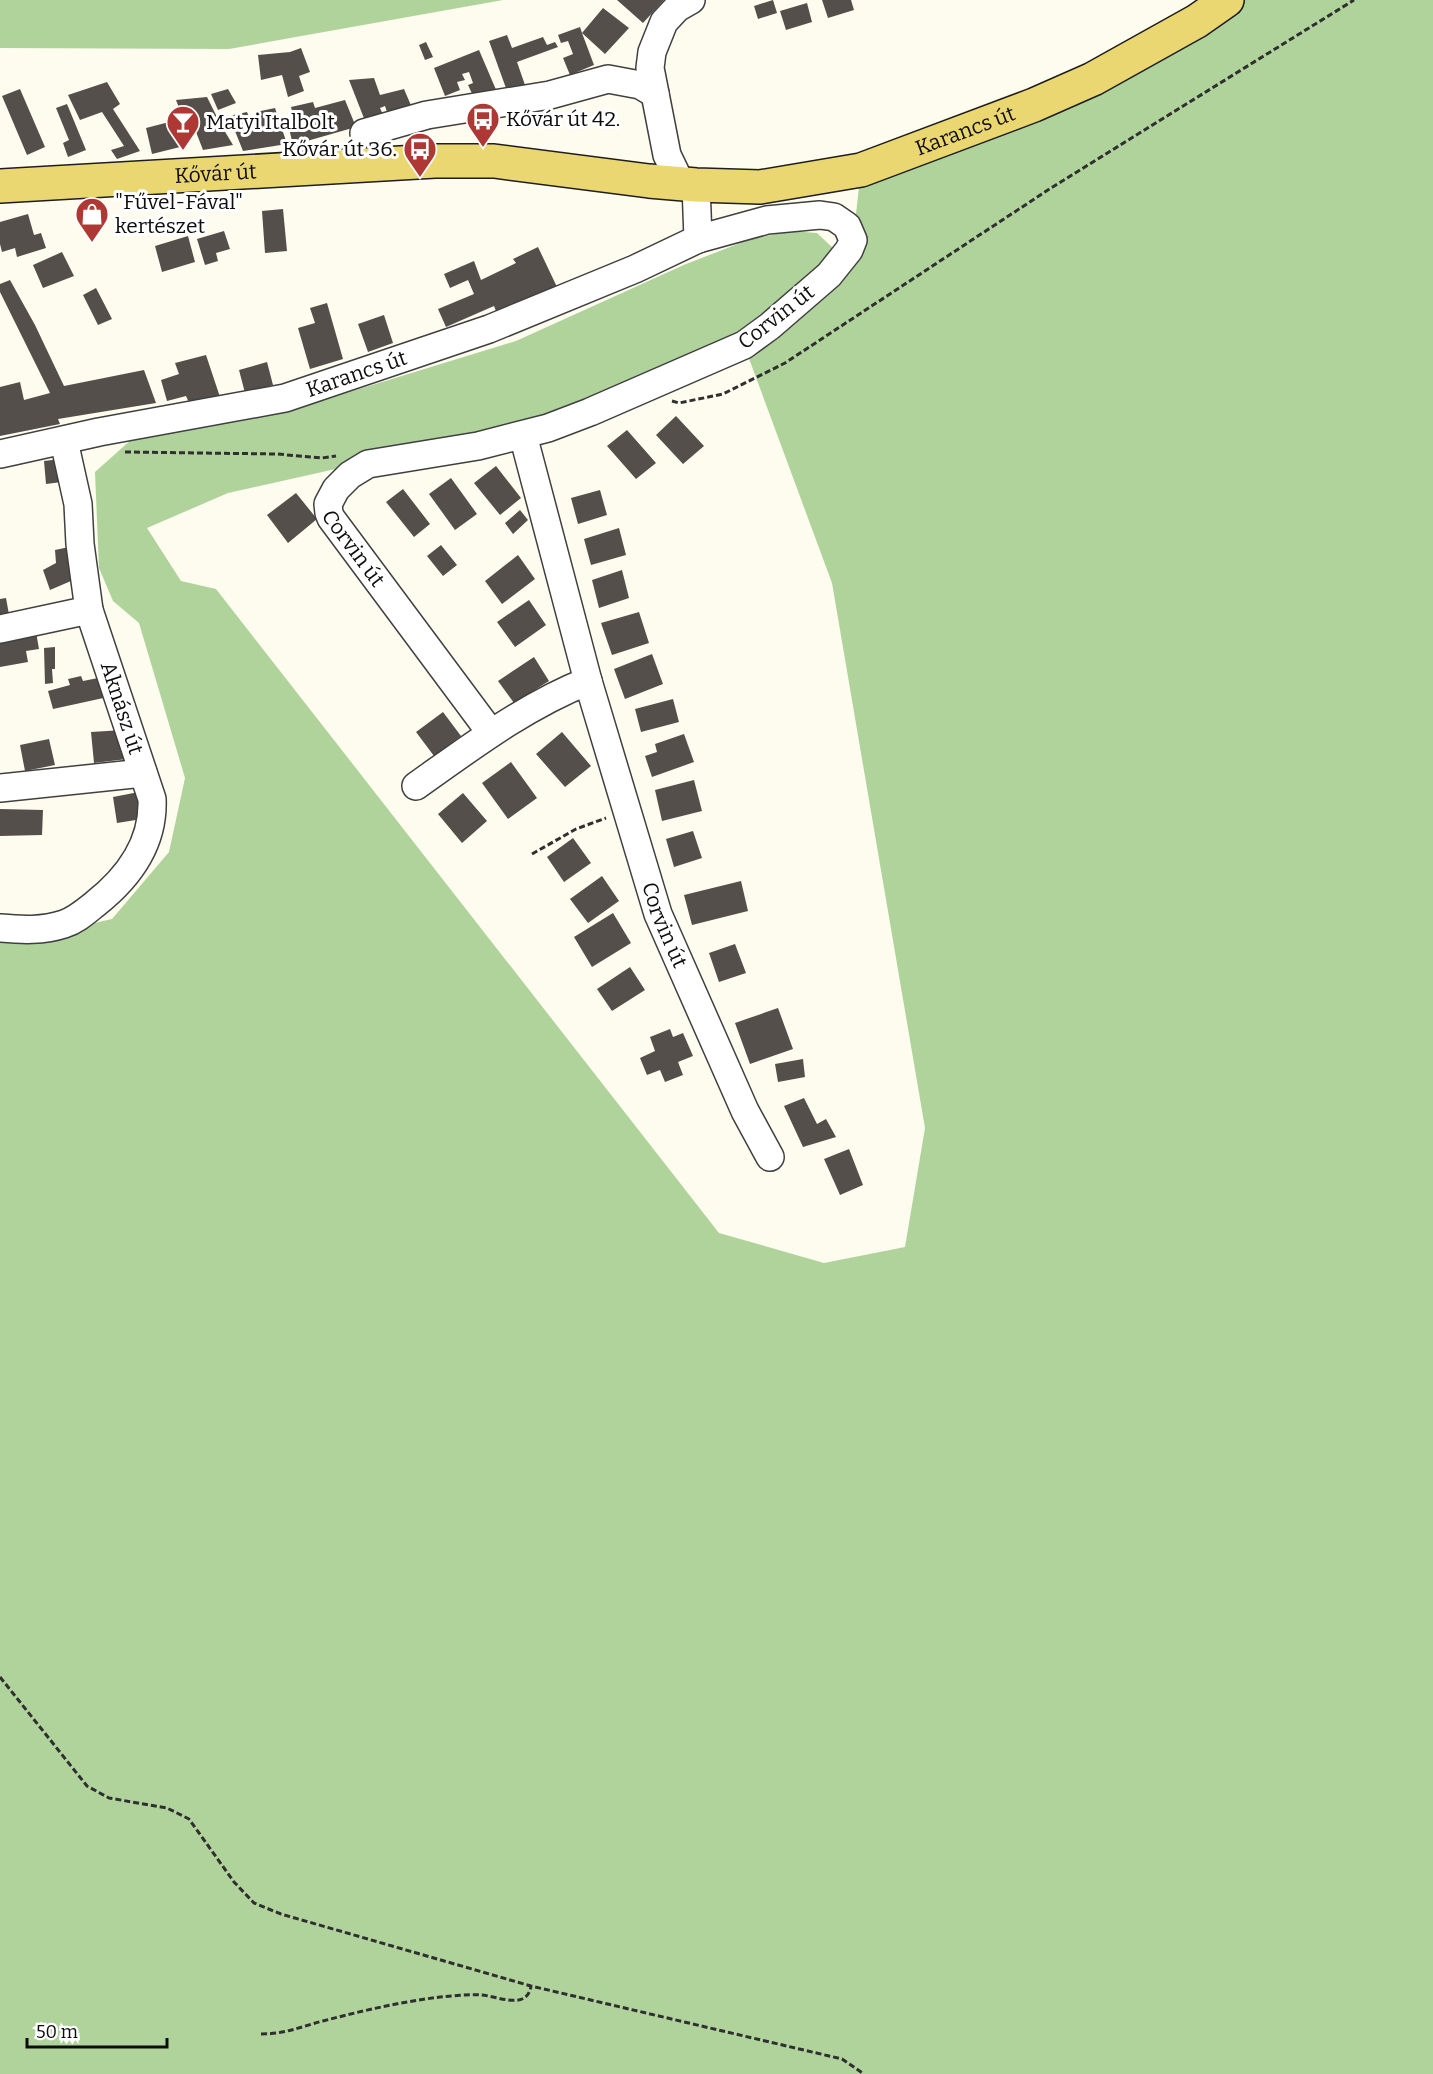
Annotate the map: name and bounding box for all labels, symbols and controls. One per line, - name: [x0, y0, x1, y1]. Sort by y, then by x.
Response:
- street label: Karancs út: [912, 100, 1019, 161]
- bus stop icon: Kővár út 42.: [465, 101, 501, 148]
- bar icon: Matyi Italbolt: [165, 104, 201, 151]
- place label: Kővár út 42.: [506, 106, 620, 132]
- place label: Matyi Italbolt: [206, 109, 335, 135]
- bus stop icon: Kővár út 36.: [402, 131, 438, 178]
- place label: Kővár út 36.: [282, 136, 397, 162]
- street label: Kővár út: [174, 158, 258, 189]
- place label: "Fűvel-Fával" kertészet: [115, 189, 243, 239]
- shop icon: "Fűvel-Fával" kertészet: [74, 196, 110, 243]
- street label: Corvin út: [733, 279, 820, 355]
- street label: Karancs út: [303, 345, 411, 403]
- street label: Corvin út: [316, 506, 391, 592]
- street label: Aknász út: [95, 658, 149, 758]
- street label: Corvin út: [636, 879, 693, 972]
- scale bar: [27, 2011, 166, 2049]
- text: 50 m: [36, 2021, 78, 2043]

